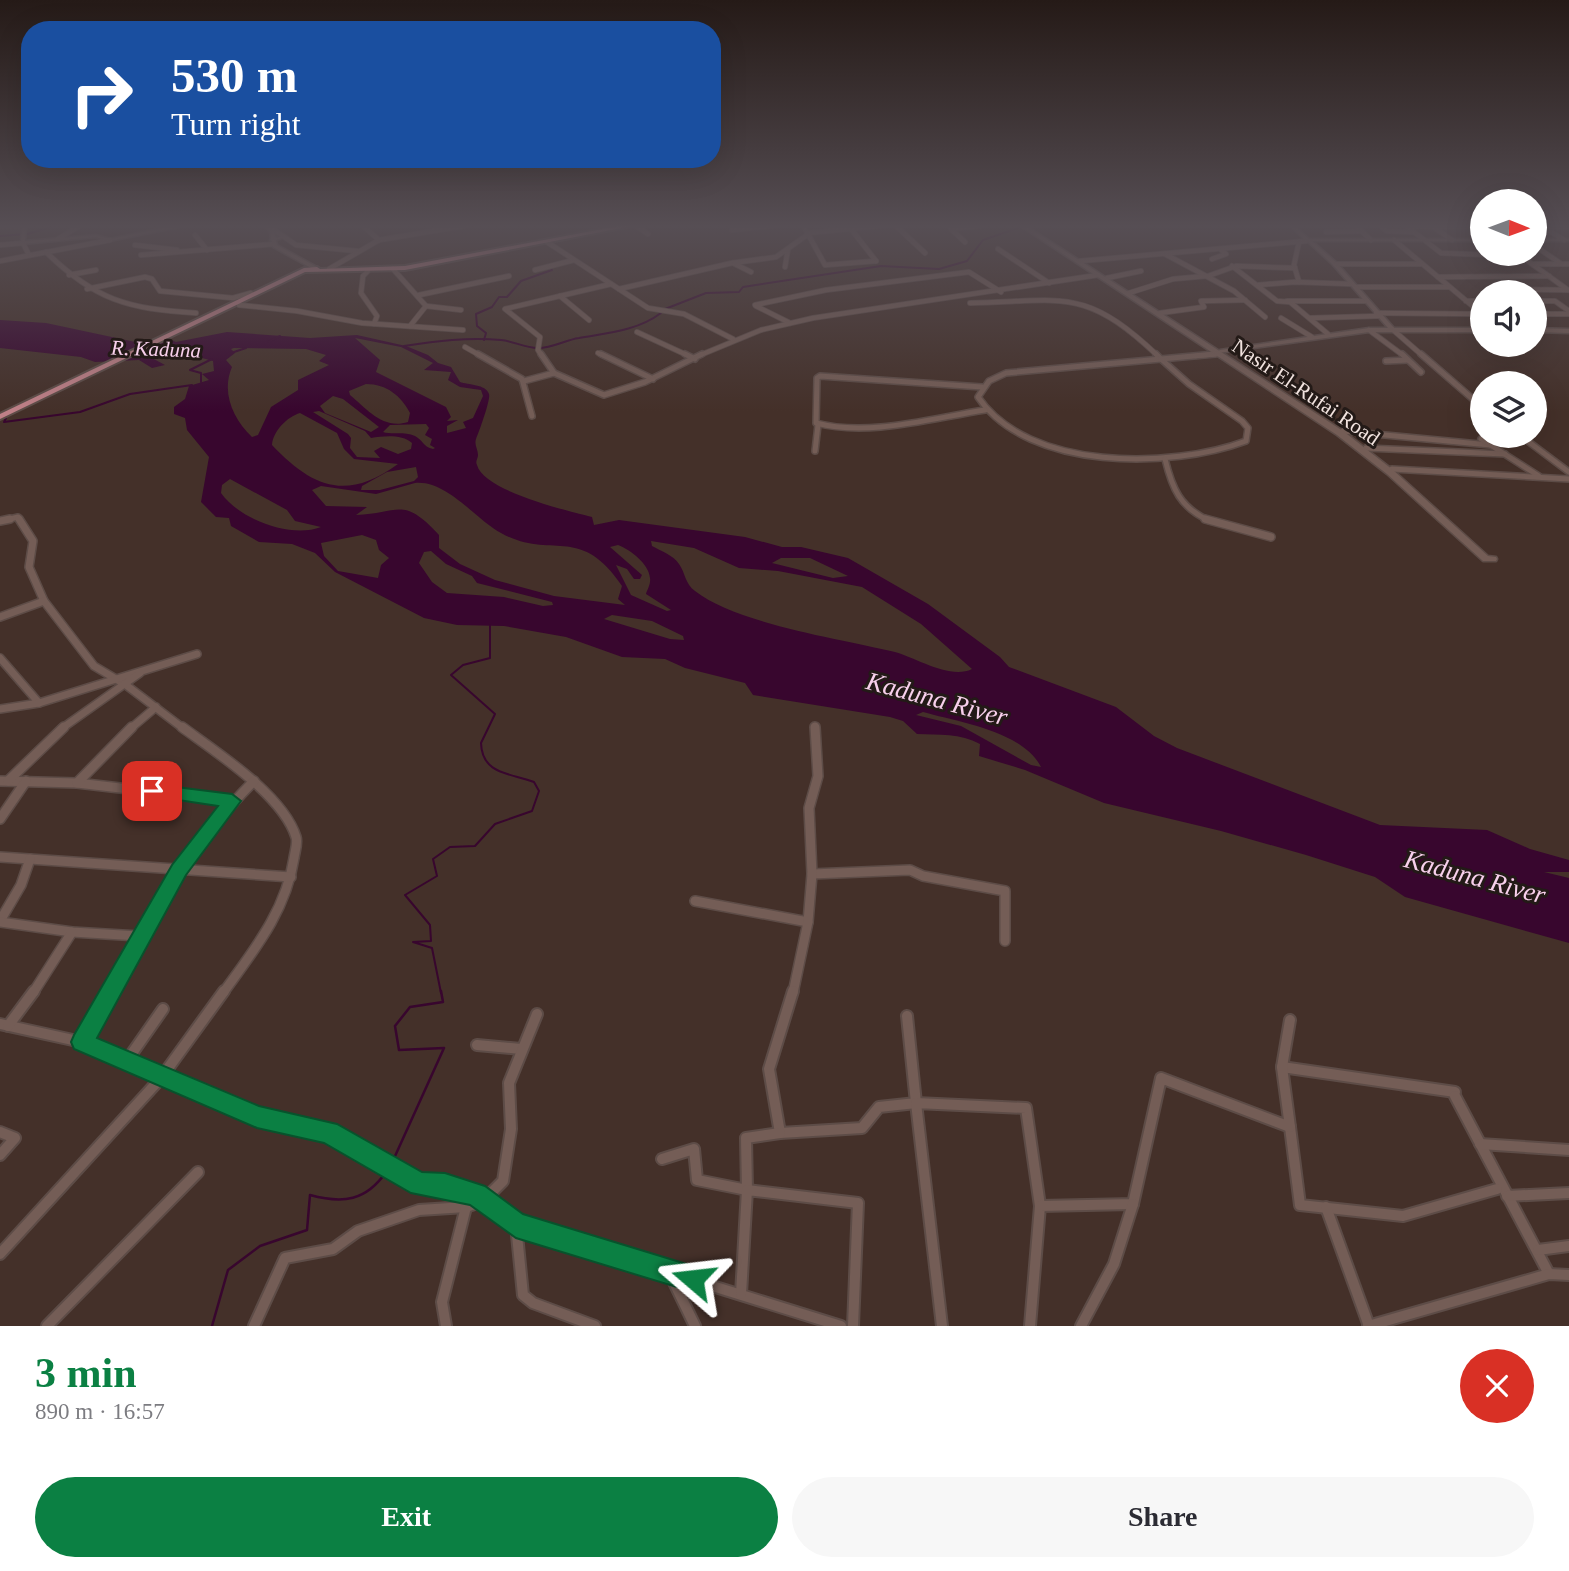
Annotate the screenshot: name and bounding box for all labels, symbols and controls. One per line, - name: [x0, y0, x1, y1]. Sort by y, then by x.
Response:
- text: 530 m: [171, 48, 298, 103]
- icon: right: [56, 49, 147, 140]
- text: Turn right: [171, 106, 301, 142]
- north arrow: [1470, 189, 1547, 266]
- map controls: [1470, 189, 1547, 448]
- button: sound: [1470, 280, 1547, 357]
- street label: Nasir El-Rufai Road: [1228, 334, 1385, 450]
- water label: R. Kaduna: [110, 335, 201, 363]
- button: layers: [1470, 371, 1547, 448]
- water label: Kaduna River: [862, 666, 1012, 732]
- pin: [122, 761, 182, 821]
- icon: arrive: [133, 772, 171, 810]
- water label: Kaduna River: [1400, 844, 1550, 910]
- position arrow: [656, 1242, 730, 1316]
- button: close: [1460, 1349, 1534, 1423]
- text: 3 min: [35, 1350, 137, 1396]
- text: 890 m · 16:57: [35, 1399, 165, 1424]
- button: Exit: [35, 1477, 778, 1557]
- button: Share: [792, 1477, 1534, 1557]

